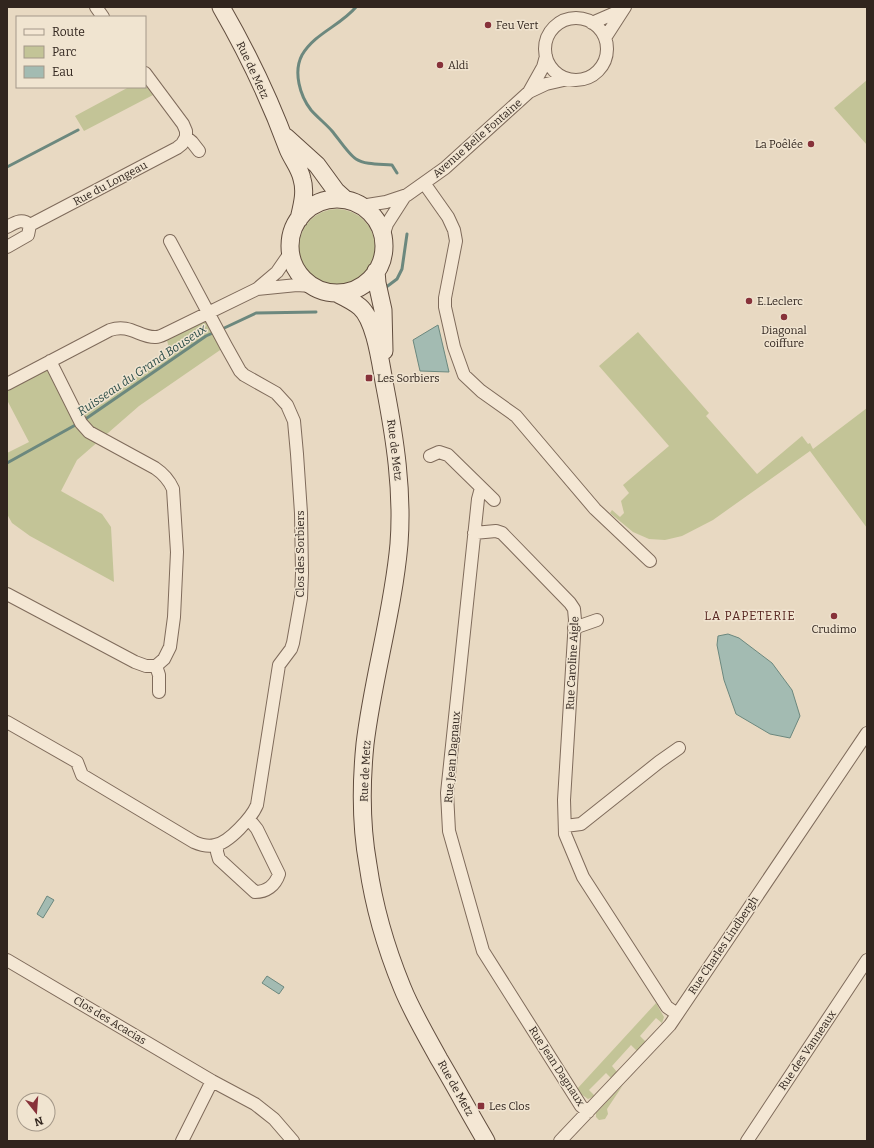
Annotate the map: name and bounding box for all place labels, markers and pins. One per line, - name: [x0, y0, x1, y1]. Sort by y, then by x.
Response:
- place label: Feu Vert: [496, 19, 538, 32]
- marker: Feu Vert: [483, 20, 493, 30]
- place label: Aldi: [448, 59, 469, 72]
- marker: Aldi: [435, 60, 445, 70]
- place label: La Poêlée: [755, 138, 803, 151]
- marker: La Poêlée: [806, 139, 816, 149]
- place label: E.Leclerc: [757, 295, 803, 308]
- marker: E.Leclerc: [744, 296, 754, 306]
- marker: Diagonal coiffure: [779, 312, 789, 322]
- place label: Diagonal coiffure: [761, 324, 807, 350]
- place label: Les Sorbiers: [377, 372, 440, 385]
- marker: Les Sorbiers: [364, 373, 374, 383]
- marker: Crudimo: [829, 611, 839, 621]
- place label: Crudimo: [811, 623, 857, 636]
- place label: Les Clos: [489, 1100, 530, 1113]
- marker: Les Clos: [476, 1101, 486, 1111]

